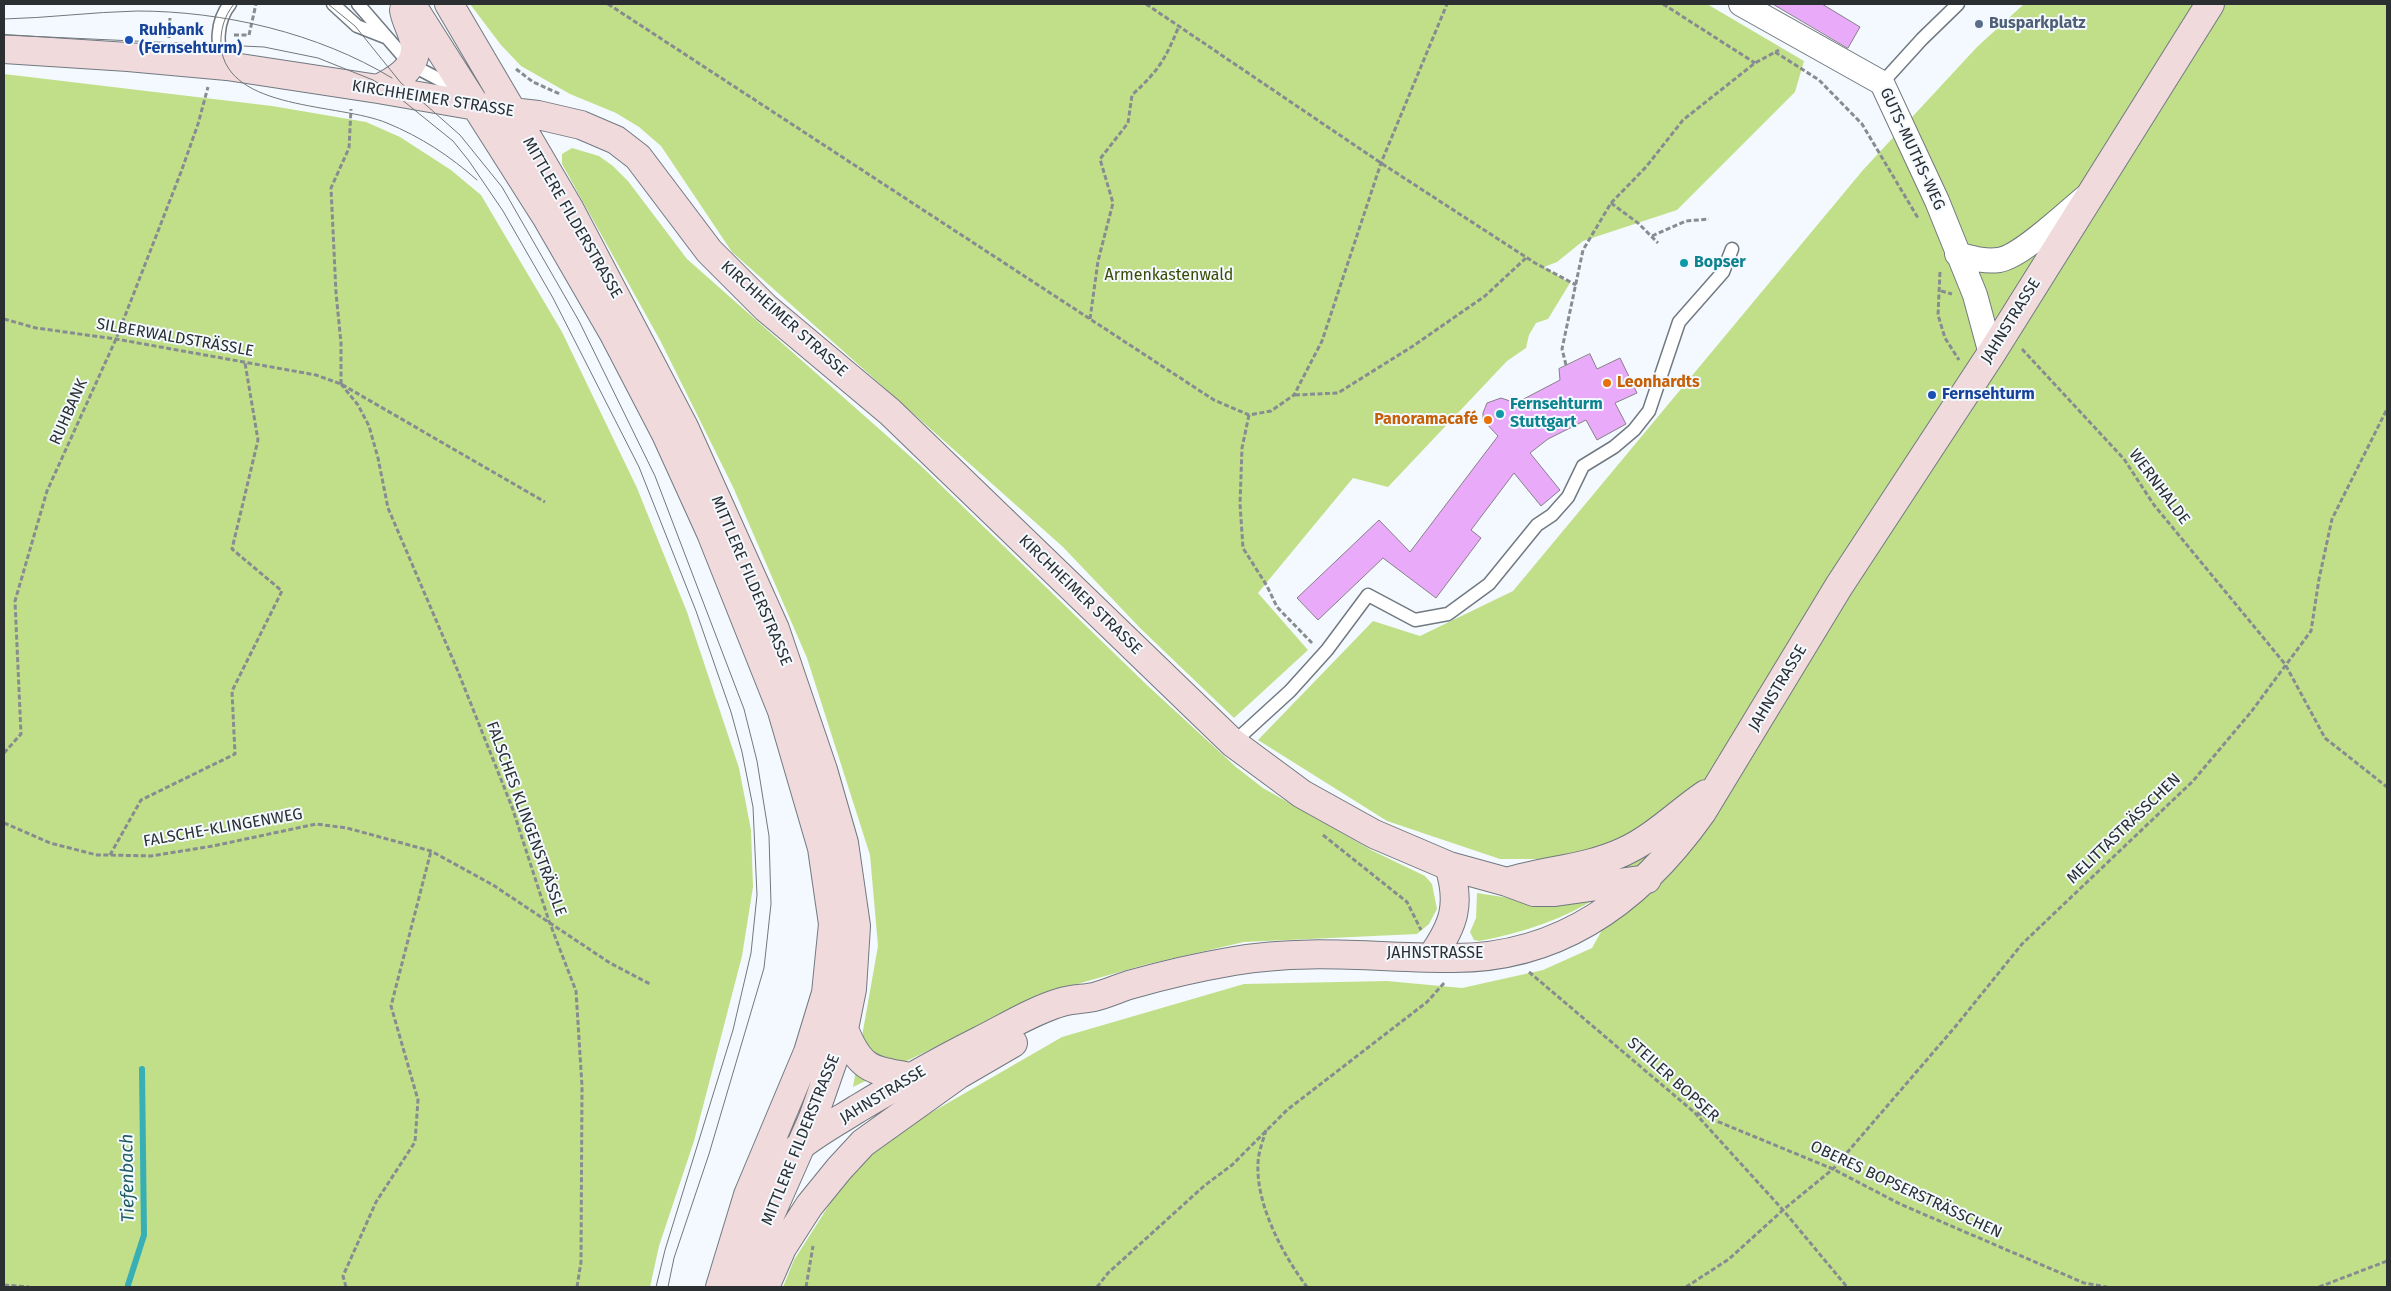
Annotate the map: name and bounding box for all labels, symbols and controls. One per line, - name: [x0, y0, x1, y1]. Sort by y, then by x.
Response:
- place label: Busparkplatz: [1989, 14, 2086, 34]
- marker: Busparkplatz: [1973, 18, 1985, 30]
- place label: Ruhbank (Fernsehturm): [139, 21, 242, 59]
- marker: Ruhbank (Fernsehturm): [123, 34, 135, 46]
- street label: KIRCHHEIMER STRASSE: [351, 77, 515, 121]
- street label: GUTS-MUTHS-WEG: [1875, 85, 1949, 213]
- street label: MITTLERE FILDERSTRASSE: [518, 134, 626, 302]
- place label: Bopser: [1694, 253, 1746, 273]
- street label: KIRCHHEIMER STRASSE: [717, 257, 851, 381]
- marker: Bopser: [1678, 257, 1690, 269]
- park label: Armenkastenwald: [1105, 266, 1233, 286]
- street label: JAHNSTRASSE: [1977, 275, 2045, 367]
- street label: SILBERWALDSTRÄSSLE: [95, 315, 255, 361]
- place label: Leonhardts: [1617, 373, 1700, 393]
- street label: RUHBANK: [46, 376, 92, 448]
- marker: Leonhardts: [1601, 377, 1613, 389]
- place label: Fernsehturm: [1942, 385, 2035, 405]
- marker: Fernsehturm: [1926, 389, 1938, 401]
- place label: Fernsehturm Stuttgart: [1510, 395, 1603, 433]
- marker: Fernsehturm Stuttgart: [1494, 408, 1506, 420]
- place label: Panoramacafé: [1374, 410, 1478, 430]
- marker: Panoramacafé: [1482, 414, 1494, 426]
- street label: WERNHALDE: [2124, 446, 2194, 528]
- street label: MITTLERE FILDERSTRASSE: [706, 493, 796, 669]
- street label: KIRCHHEIMER STRASSE: [1014, 531, 1146, 659]
- street label: JAHNSTRASSE: [1745, 641, 1811, 735]
- street label: FALSCHES KLINGENSTRÄSSLE: [482, 719, 570, 919]
- street label: MELITTASTRÄSSCHEN: [2063, 770, 2185, 888]
- street label: FALSCHE-KLINGENWEG: [142, 805, 304, 851]
- street label: JAHNSTRASSE: [1386, 944, 1484, 964]
- street label: STEILER BOPSER: [1623, 1034, 1723, 1126]
- street label: MITTLERE FILDERSTRASSE: [758, 1052, 844, 1228]
- street label: JAHNSTRASSE: [836, 1062, 930, 1128]
- water label: Tiefenbach: [116, 1134, 140, 1222]
- street label: OBERES BOPSERSTRÄSSCHEN: [1807, 1137, 2005, 1243]

